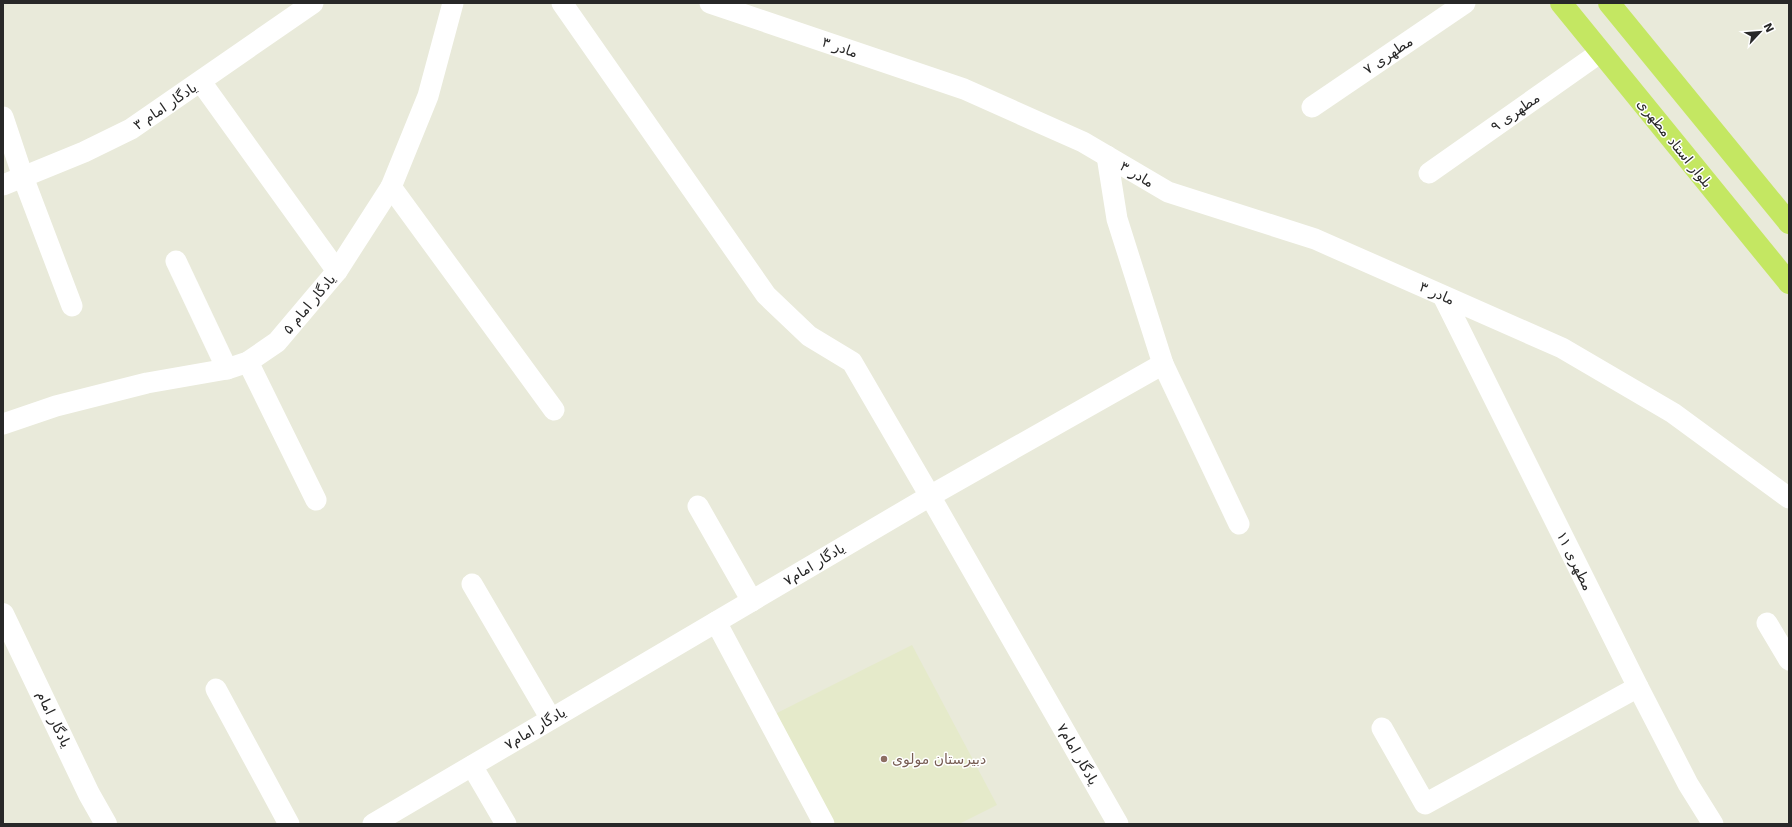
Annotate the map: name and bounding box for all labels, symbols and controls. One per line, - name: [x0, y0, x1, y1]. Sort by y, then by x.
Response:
- north arrow: [1740, 12, 1780, 52]
- text: N: [1761, 21, 1776, 35]
- street label: مادر ۳: [820, 33, 860, 61]
- street label: مطهری ۷: [1360, 33, 1416, 78]
- street label: یادگار امام ۳: [130, 79, 200, 134]
- street label: مطهری ۹: [1487, 89, 1543, 135]
- street label: بلوار استاد مطهری: [1633, 95, 1716, 191]
- street label: مادر ۳: [1117, 158, 1157, 191]
- street label: یادگار امام ۵: [279, 271, 339, 338]
- street label: مادر ۳: [1417, 278, 1457, 309]
- street label: مطهری ۱۱: [1553, 529, 1596, 594]
- street label: یادگار امام۷: [781, 539, 848, 589]
- street label: یادگار امام: [33, 688, 75, 750]
- street label: یادگار امام۷: [502, 703, 569, 753]
- street label: یادگار امام۷: [1053, 720, 1102, 788]
- place label: دبیرستان مولوی: [892, 751, 986, 768]
- marker: دبیرستان مولوی: [879, 754, 889, 764]

